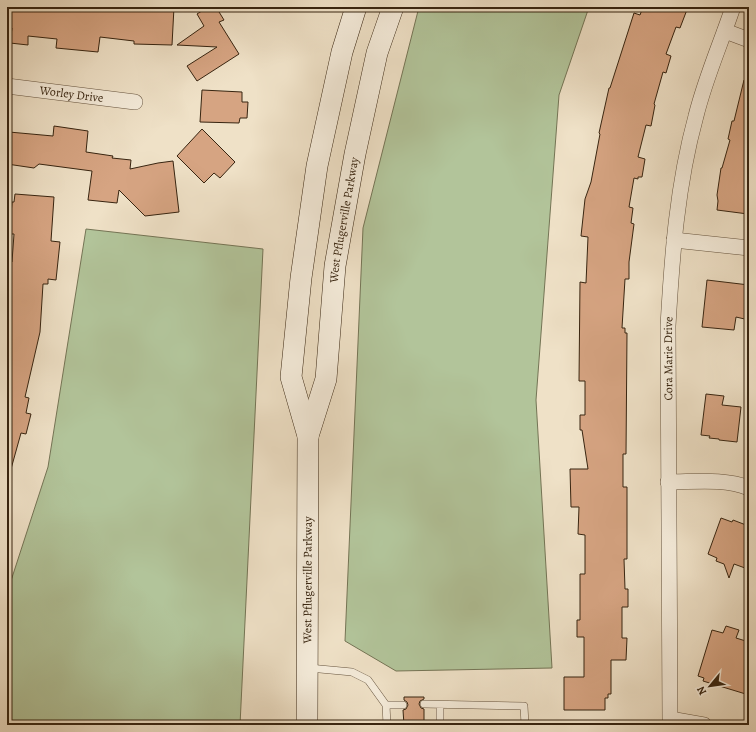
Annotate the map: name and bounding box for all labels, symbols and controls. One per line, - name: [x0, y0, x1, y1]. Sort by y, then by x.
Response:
- street label: Worley Drive: [38, 82, 104, 106]
- street label: West Pflugerville Parkway: [326, 155, 362, 284]
- street label: Cora Marie Drive: [660, 316, 677, 401]
- street label: West Pflugerville Parkway: [299, 516, 316, 645]
- north arrow: [690, 666, 730, 706]
- text: N: [693, 683, 710, 698]

